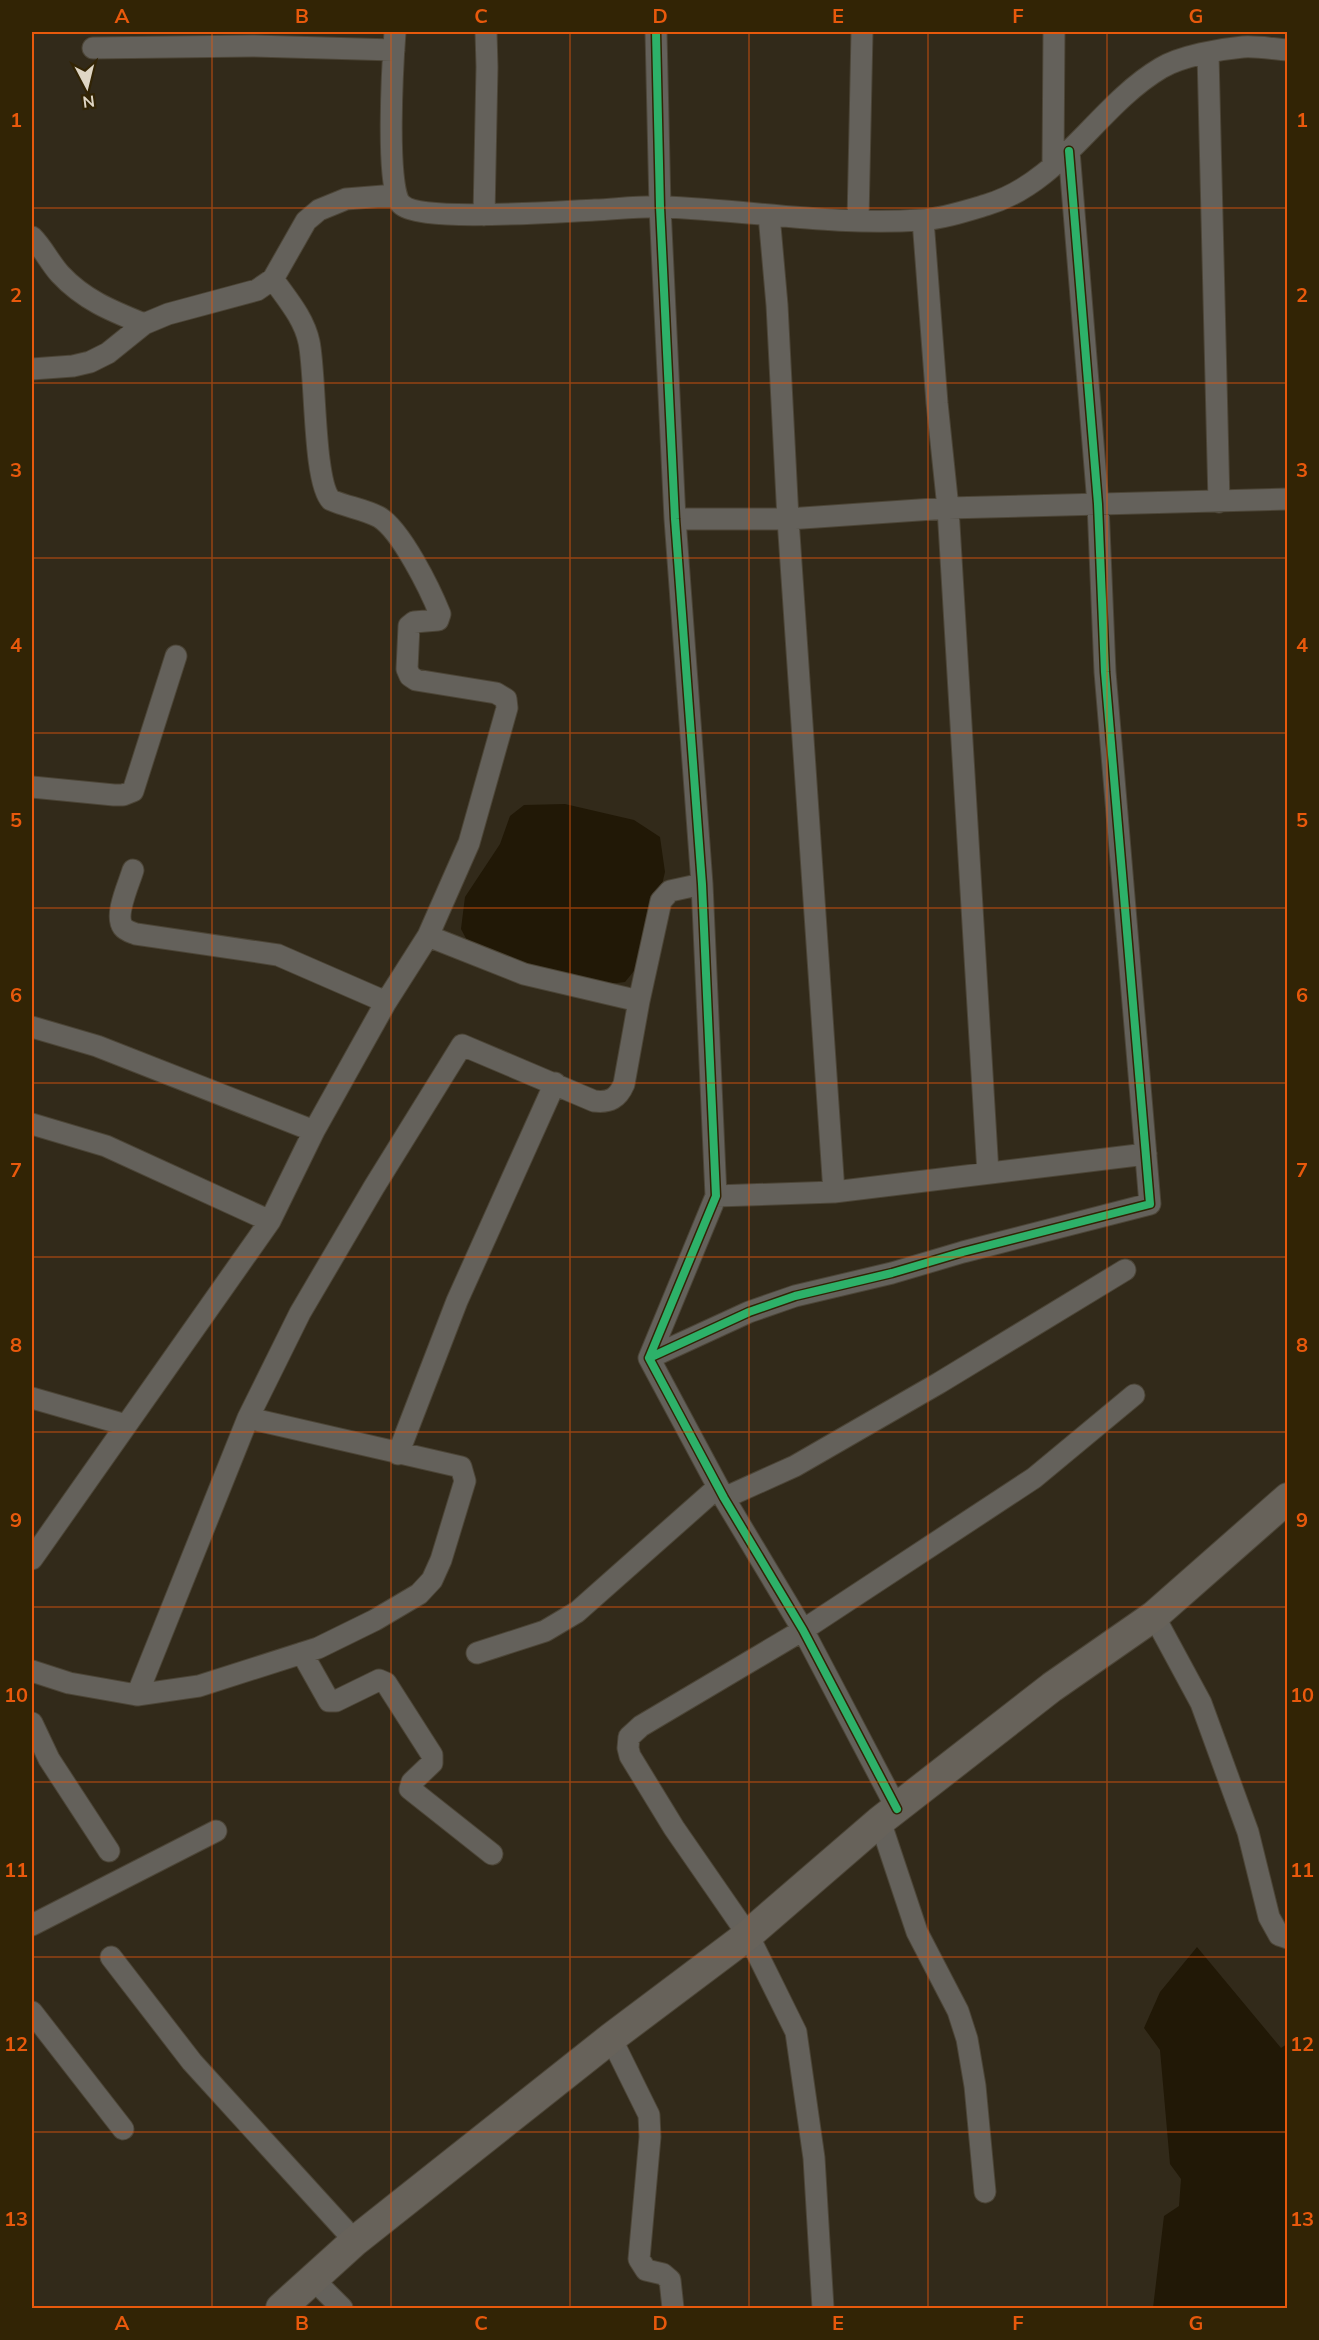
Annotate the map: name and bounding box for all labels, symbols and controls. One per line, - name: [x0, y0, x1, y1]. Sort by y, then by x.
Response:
- text: A: [115, 3, 130, 28]
- text: B: [295, 3, 309, 28]
- text: C: [474, 3, 488, 28]
- text: D: [652, 3, 668, 28]
- text: E: [832, 3, 844, 28]
- text: F: [1012, 3, 1024, 28]
- text: G: [1189, 3, 1203, 28]
- north arrow: [57, 57, 117, 117]
- text: N: [82, 91, 96, 113]
- text: 1: [10, 107, 22, 132]
- text: 1: [1296, 107, 1308, 132]
- text: 2: [10, 282, 22, 307]
- text: 2: [1296, 282, 1308, 307]
- text: 3: [10, 457, 22, 482]
- text: 3: [1296, 457, 1308, 482]
- text: 4: [10, 632, 22, 657]
- text: 4: [1296, 632, 1308, 657]
- text: 5: [10, 807, 22, 832]
- text: 5: [1296, 807, 1308, 832]
- text: 6: [10, 982, 22, 1007]
- text: 6: [1296, 982, 1308, 1007]
- text: 7: [10, 1157, 22, 1182]
- text: 7: [1296, 1157, 1308, 1182]
- text: 8: [10, 1332, 22, 1357]
- text: 8: [1296, 1332, 1308, 1357]
- text: 9: [10, 1507, 22, 1532]
- text: 9: [1296, 1507, 1308, 1532]
- text: 10: [4, 1682, 28, 1707]
- text: 10: [1290, 1682, 1314, 1707]
- text: 11: [4, 1857, 28, 1882]
- text: 11: [1290, 1857, 1314, 1882]
- text: 12: [4, 2031, 28, 2056]
- text: 12: [1290, 2031, 1314, 2056]
- text: 13: [4, 2206, 28, 2231]
- text: 13: [1290, 2206, 1314, 2231]
- text: A: [115, 2310, 130, 2335]
- text: B: [295, 2310, 309, 2335]
- text: C: [474, 2310, 488, 2335]
- text: D: [652, 2310, 668, 2335]
- text: E: [832, 2310, 844, 2335]
- text: F: [1012, 2310, 1024, 2335]
- text: G: [1189, 2310, 1203, 2335]

